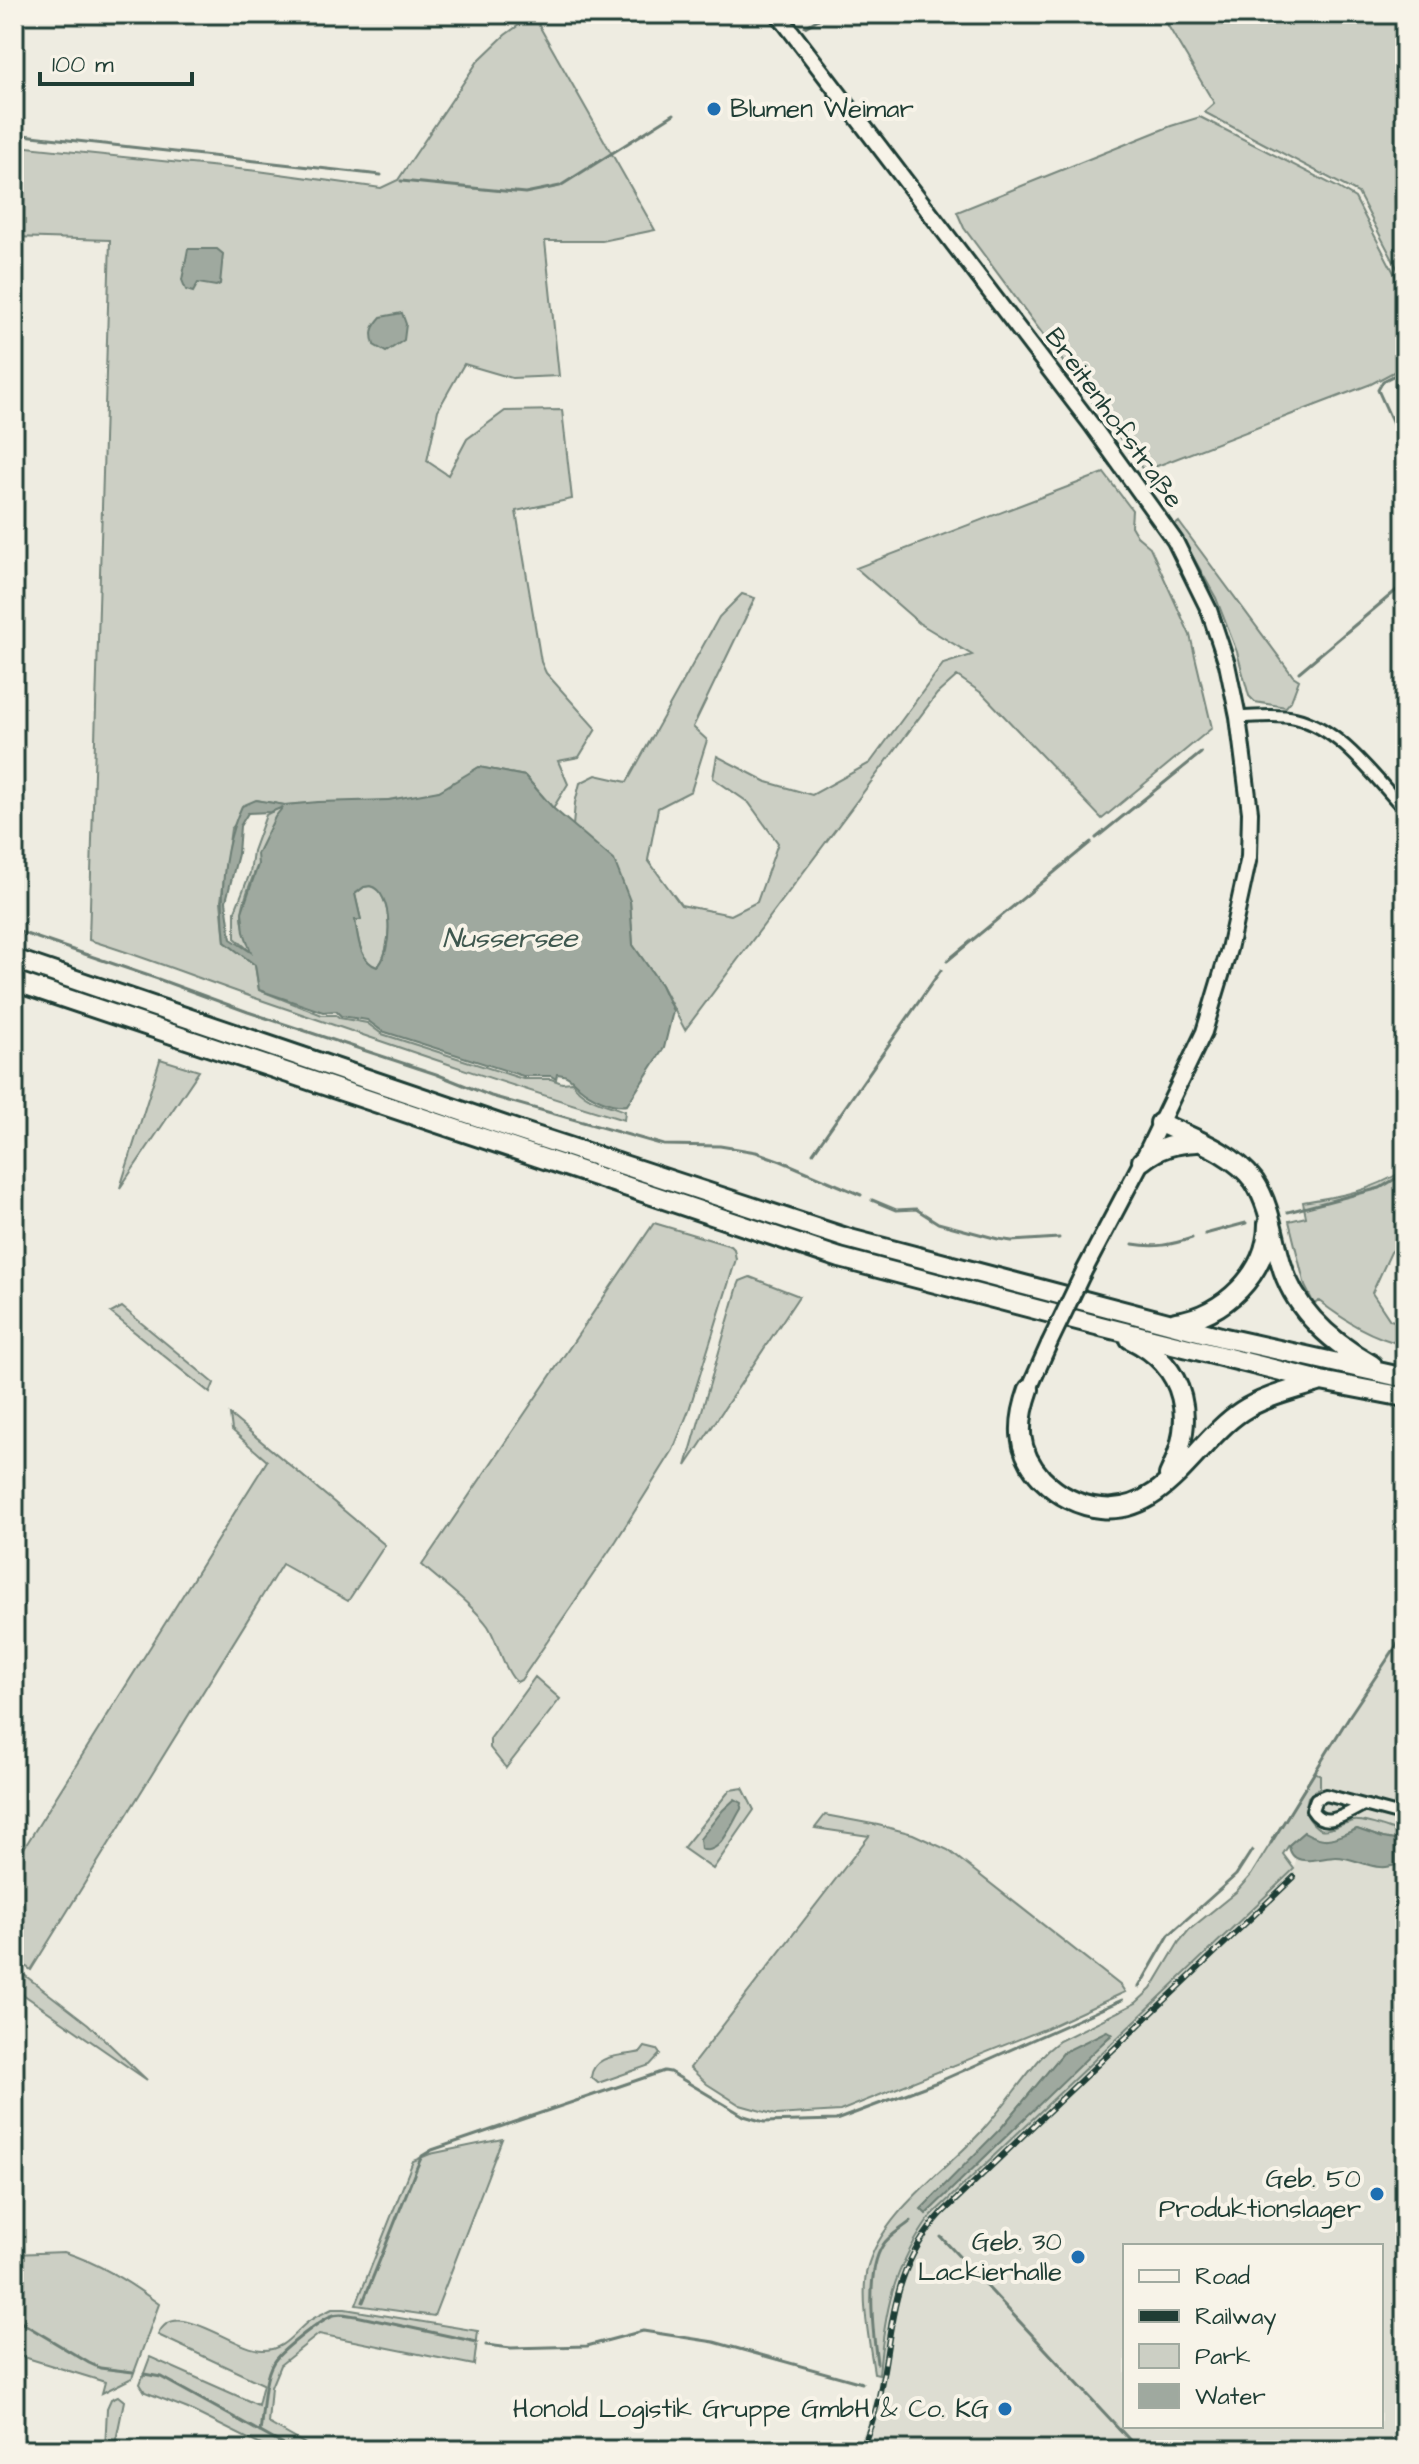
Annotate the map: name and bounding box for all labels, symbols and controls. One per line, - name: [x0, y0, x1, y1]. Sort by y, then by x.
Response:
- scale bar: [40, 36, 192, 86]
- text: 100 m: [52, 48, 114, 82]
- place label: Blumen Weimar: [730, 91, 914, 127]
- marker: Blumen Weimar: [705, 100, 723, 118]
- street label: Breitenhofstraße: [1036, 320, 1192, 516]
- water label: Nussersee: [443, 919, 579, 958]
- place label: Geb. 50 Produktionslager: [1159, 2161, 1361, 2229]
- marker: Geb. 50 Produktionslager: [1368, 2185, 1386, 2203]
- place label: Geb. 30 Lackierhalle: [918, 2224, 1062, 2290]
- legend: [1123, 2244, 1383, 2428]
- marker: Geb. 30 Lackierhalle: [1069, 2248, 1087, 2266]
- text: Road: [1195, 2260, 1250, 2294]
- text: Railway: [1195, 2300, 1277, 2335]
- text: Park: [1195, 2340, 1251, 2374]
- text: Water: [1195, 2380, 1266, 2414]
- place label: Honold Logistik Gruppe GmbH & Co. KG: [513, 2391, 989, 2429]
- marker: Honold Logistik Gruppe GmbH & Co. KG: [996, 2400, 1014, 2418]

